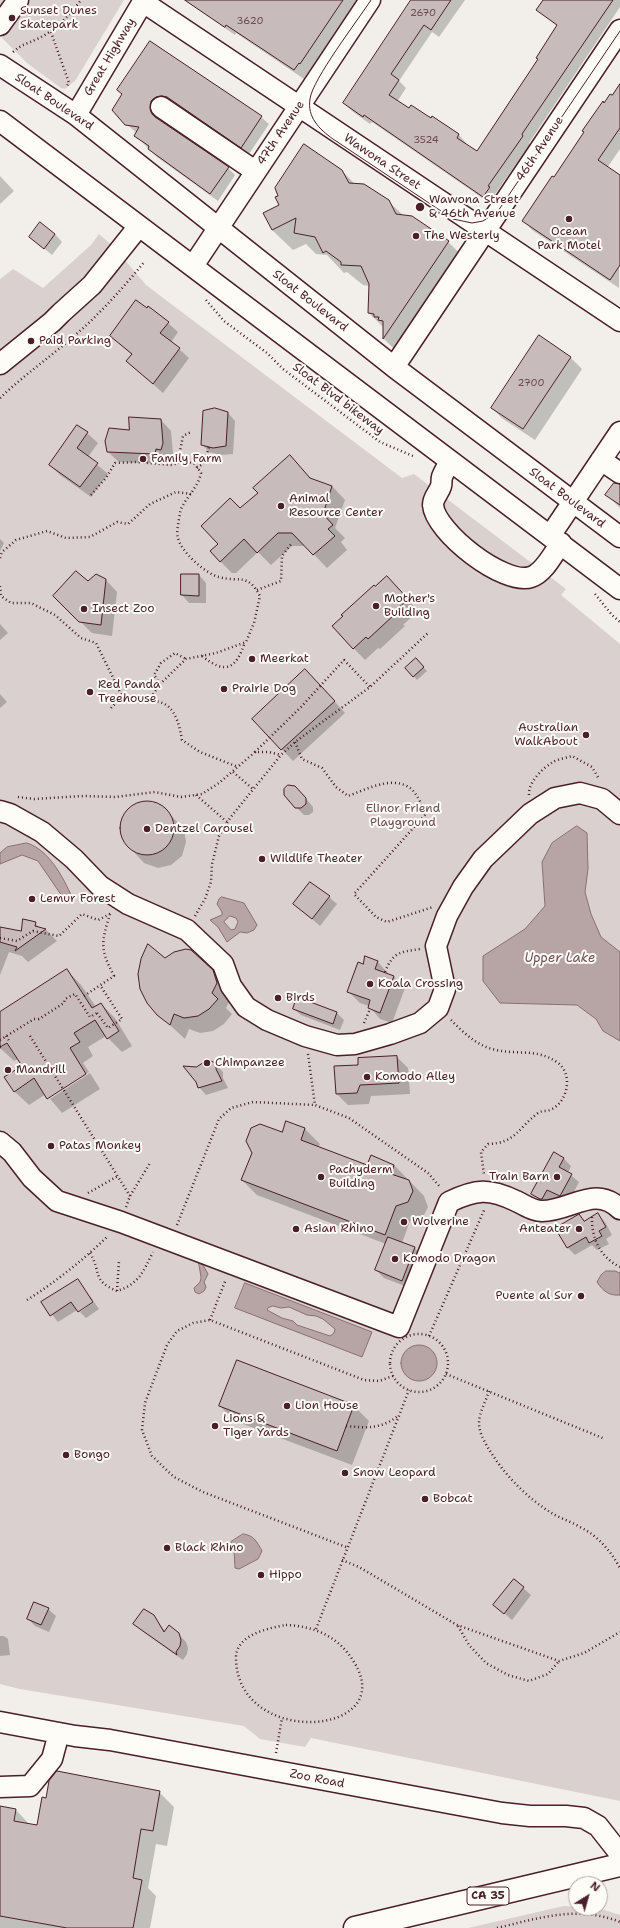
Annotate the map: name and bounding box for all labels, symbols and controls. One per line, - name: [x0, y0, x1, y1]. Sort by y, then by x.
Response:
- place label: Sunset Dunes Skatepark: [20, 4, 97, 32]
- house number: 2670: [410, 7, 436, 19]
- marker: Sunset Dunes Skatepark: [7, 13, 17, 23]
- street label: Great Highway: [81, 15, 139, 99]
- house number: 3620: [237, 15, 263, 27]
- street label: Sloat Boulevard: [12, 70, 96, 134]
- street label: 47th Avenue: [254, 98, 308, 168]
- street label: 46th Avenue: [513, 114, 567, 184]
- street label: Wawona Street: [341, 131, 423, 193]
- house number: 3524: [413, 134, 439, 146]
- place label: Wawona Street & 46th Avenue: [429, 193, 519, 221]
- marker: Wawona Street & 46th Avenue: [414, 201, 426, 213]
- marker: Ocean Park Motel: [564, 214, 574, 224]
- place label: Ocean Park Motel: [537, 225, 601, 253]
- place label: The Westerly: [424, 229, 500, 243]
- marker: The Westerly: [411, 231, 421, 241]
- street label: Sloat Boulevard: [269, 267, 351, 335]
- place label: Paid Parking: [39, 334, 111, 348]
- marker: Paid Parking: [26, 336, 36, 346]
- street label: Sloat Blvd bikeway: [290, 360, 386, 438]
- house number: 2700: [518, 377, 544, 389]
- place label: Family Farm: [151, 452, 222, 466]
- marker: Family Farm: [138, 454, 148, 464]
- street label: Sloat Boulevard: [526, 465, 608, 531]
- place label: Animal Resource Center: [289, 492, 383, 520]
- marker: Animal Resource Center: [276, 501, 286, 511]
- place label: Mother's Building: [384, 592, 435, 620]
- marker: Mother's Building: [371, 601, 381, 611]
- place label: Insect Zoo: [92, 602, 154, 616]
- marker: Insect Zoo: [79, 604, 89, 614]
- place label: Meerkat: [260, 652, 309, 666]
- marker: Meerkat: [247, 654, 257, 664]
- place label: Red Panda Treehouse: [98, 678, 161, 706]
- place label: Prairie Dog: [232, 682, 296, 696]
- marker: Prairie Dog: [219, 684, 229, 694]
- marker: Red Panda Treehouse: [85, 687, 95, 697]
- place label: Australian WalkAbout: [514, 721, 578, 749]
- marker: Australian WalkAbout: [581, 730, 591, 740]
- park label: Elinor Friend Playground: [366, 802, 440, 830]
- place label: Dentzel Carousel: [155, 822, 253, 836]
- marker: Dentzel Carousel: [142, 824, 152, 834]
- place label: Wildlife Theater: [270, 852, 363, 866]
- marker: Wildlife Theater: [257, 854, 267, 864]
- place label: Lemur Forest: [40, 892, 116, 906]
- marker: Lemur Forest: [27, 894, 37, 904]
- water label: Upper Lake: [525, 951, 595, 967]
- place label: Koala Crossing: [378, 977, 463, 991]
- marker: Koala Crossing: [365, 979, 375, 989]
- place label: Birds: [286, 991, 315, 1005]
- marker: Birds: [273, 993, 283, 1003]
- place label: Chimpanzee: [215, 1056, 285, 1070]
- marker: Chimpanzee: [202, 1058, 212, 1068]
- place label: Mandrill: [16, 1063, 66, 1077]
- marker: Mandrill: [3, 1065, 13, 1075]
- place label: Komodo Alley: [375, 1070, 455, 1084]
- marker: Komodo Alley: [362, 1072, 372, 1082]
- place label: Patas Monkey: [59, 1139, 141, 1153]
- marker: Patas Monkey: [46, 1141, 56, 1151]
- place label: Pachyderm Building: [329, 1163, 392, 1191]
- place label: Train Barn: [489, 1170, 549, 1184]
- marker: Pachyderm Building: [316, 1172, 326, 1182]
- marker: Train Barn: [552, 1172, 562, 1182]
- place label: Wolverine: [412, 1215, 469, 1229]
- marker: Wolverine: [399, 1217, 409, 1227]
- place label: Asian Rhino: [304, 1222, 374, 1236]
- place label: Anteater: [519, 1222, 571, 1236]
- marker: Asian Rhino: [291, 1224, 301, 1234]
- marker: Anteater: [574, 1224, 584, 1234]
- place label: Komodo Dragon: [403, 1252, 496, 1266]
- marker: Komodo Dragon: [390, 1254, 400, 1264]
- place label: Puente al Sur: [496, 1289, 573, 1303]
- marker: Puente al Sur: [576, 1291, 586, 1301]
- place label: Lion House: [295, 1399, 358, 1413]
- marker: Lion House: [282, 1401, 292, 1411]
- place label: Lions & Tiger Yards: [223, 1412, 289, 1440]
- marker: Lions & Tiger Yards: [210, 1421, 220, 1431]
- place label: Bongo: [74, 1448, 110, 1462]
- marker: Bongo: [61, 1450, 71, 1460]
- place label: Snow Leopard: [353, 1466, 436, 1480]
- marker: Snow Leopard: [340, 1468, 350, 1478]
- place label: Bobcat: [433, 1492, 473, 1506]
- marker: Bobcat: [420, 1494, 430, 1504]
- place label: Black Rhino: [175, 1541, 243, 1555]
- marker: Black Rhino: [162, 1543, 172, 1553]
- place label: Hippo: [269, 1568, 302, 1582]
- marker: Hippo: [256, 1570, 266, 1580]
- street label: Zoo Road: [288, 1767, 346, 1791]
- north arrow: [568, 1876, 608, 1916]
- text: N: [587, 1878, 603, 1895]
- road number: CA 35: [467, 1887, 509, 1905]

